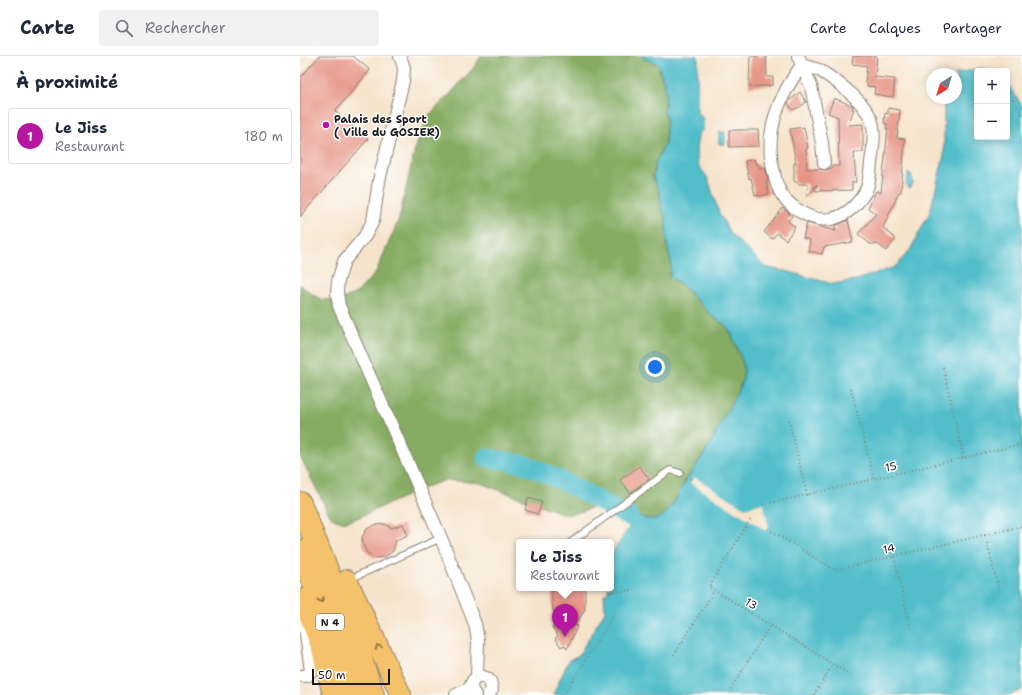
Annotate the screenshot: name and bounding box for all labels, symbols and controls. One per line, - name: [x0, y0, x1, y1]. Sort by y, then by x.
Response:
- search box: [99, 10, 379, 46]
- text: Carte: [20, 15, 75, 40]
- icon: search: [113, 17, 135, 39]
- text: Rechercher: [145, 18, 226, 38]
- text: Carte: [810, 19, 847, 37]
- text: Calques: [869, 19, 921, 37]
- text: Partager: [943, 19, 1002, 37]
- north arrow: [926, 68, 962, 104]
- map controls: [974, 68, 1010, 140]
- button: +: [974, 68, 1010, 104]
- text: À proximité: [16, 71, 118, 93]
- button: −: [974, 104, 1010, 140]
- place label: Palais des Sport ( Ville du GOSIER): [334, 112, 440, 140]
- text: Le Jiss: [55, 118, 107, 138]
- marker: Palais des Sport ( Ville du GOSIER): [321, 120, 331, 130]
- text: 1: [27, 128, 33, 145]
- text: 180 m: [244, 128, 283, 145]
- text: Restaurant: [55, 138, 125, 155]
- your location: [645, 357, 665, 377]
- street label: 15: [884, 458, 898, 476]
- popup: [516, 539, 614, 591]
- street label: 14: [882, 540, 897, 558]
- text: Le Jiss: [530, 547, 582, 567]
- text: Restaurant: [530, 567, 600, 584]
- street label: 13: [742, 595, 760, 613]
- one-way arrow: [316, 597, 324, 604]
- pin: 1: [552, 604, 578, 637]
- road number: N 4: [316, 614, 344, 630]
- one-way arrow: [375, 644, 383, 651]
- scale bar: [312, 667, 390, 686]
- text: 50 m: [318, 668, 346, 683]

